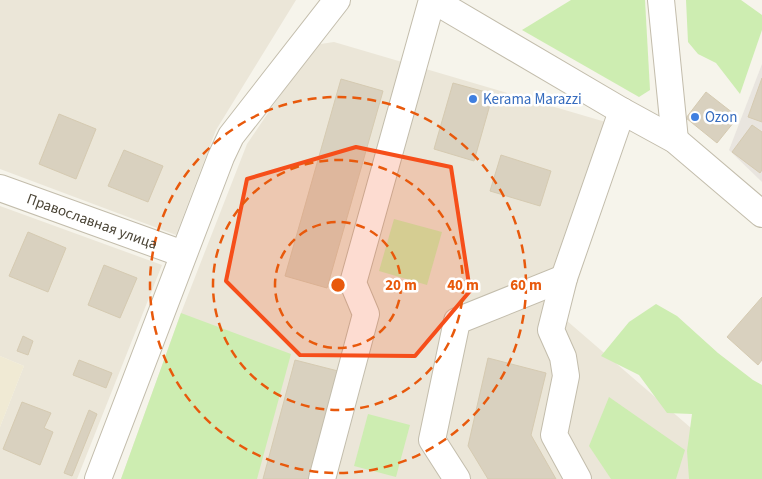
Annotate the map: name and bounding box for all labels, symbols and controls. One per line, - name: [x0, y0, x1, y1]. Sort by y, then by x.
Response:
- place label: Kerama Marazzi: [483, 89, 582, 110]
- marker: Kerama Marazzi: [467, 93, 479, 105]
- place label: Ozon: [705, 107, 737, 128]
- marker: Ozon: [689, 111, 701, 123]
- street label: Православная улица: [24, 189, 160, 255]
- text: 20 m: [385, 275, 417, 296]
- text: 40 m: [447, 275, 479, 296]
- text: 60 m: [510, 275, 542, 296]
- centre of rings: [329, 276, 347, 294]

